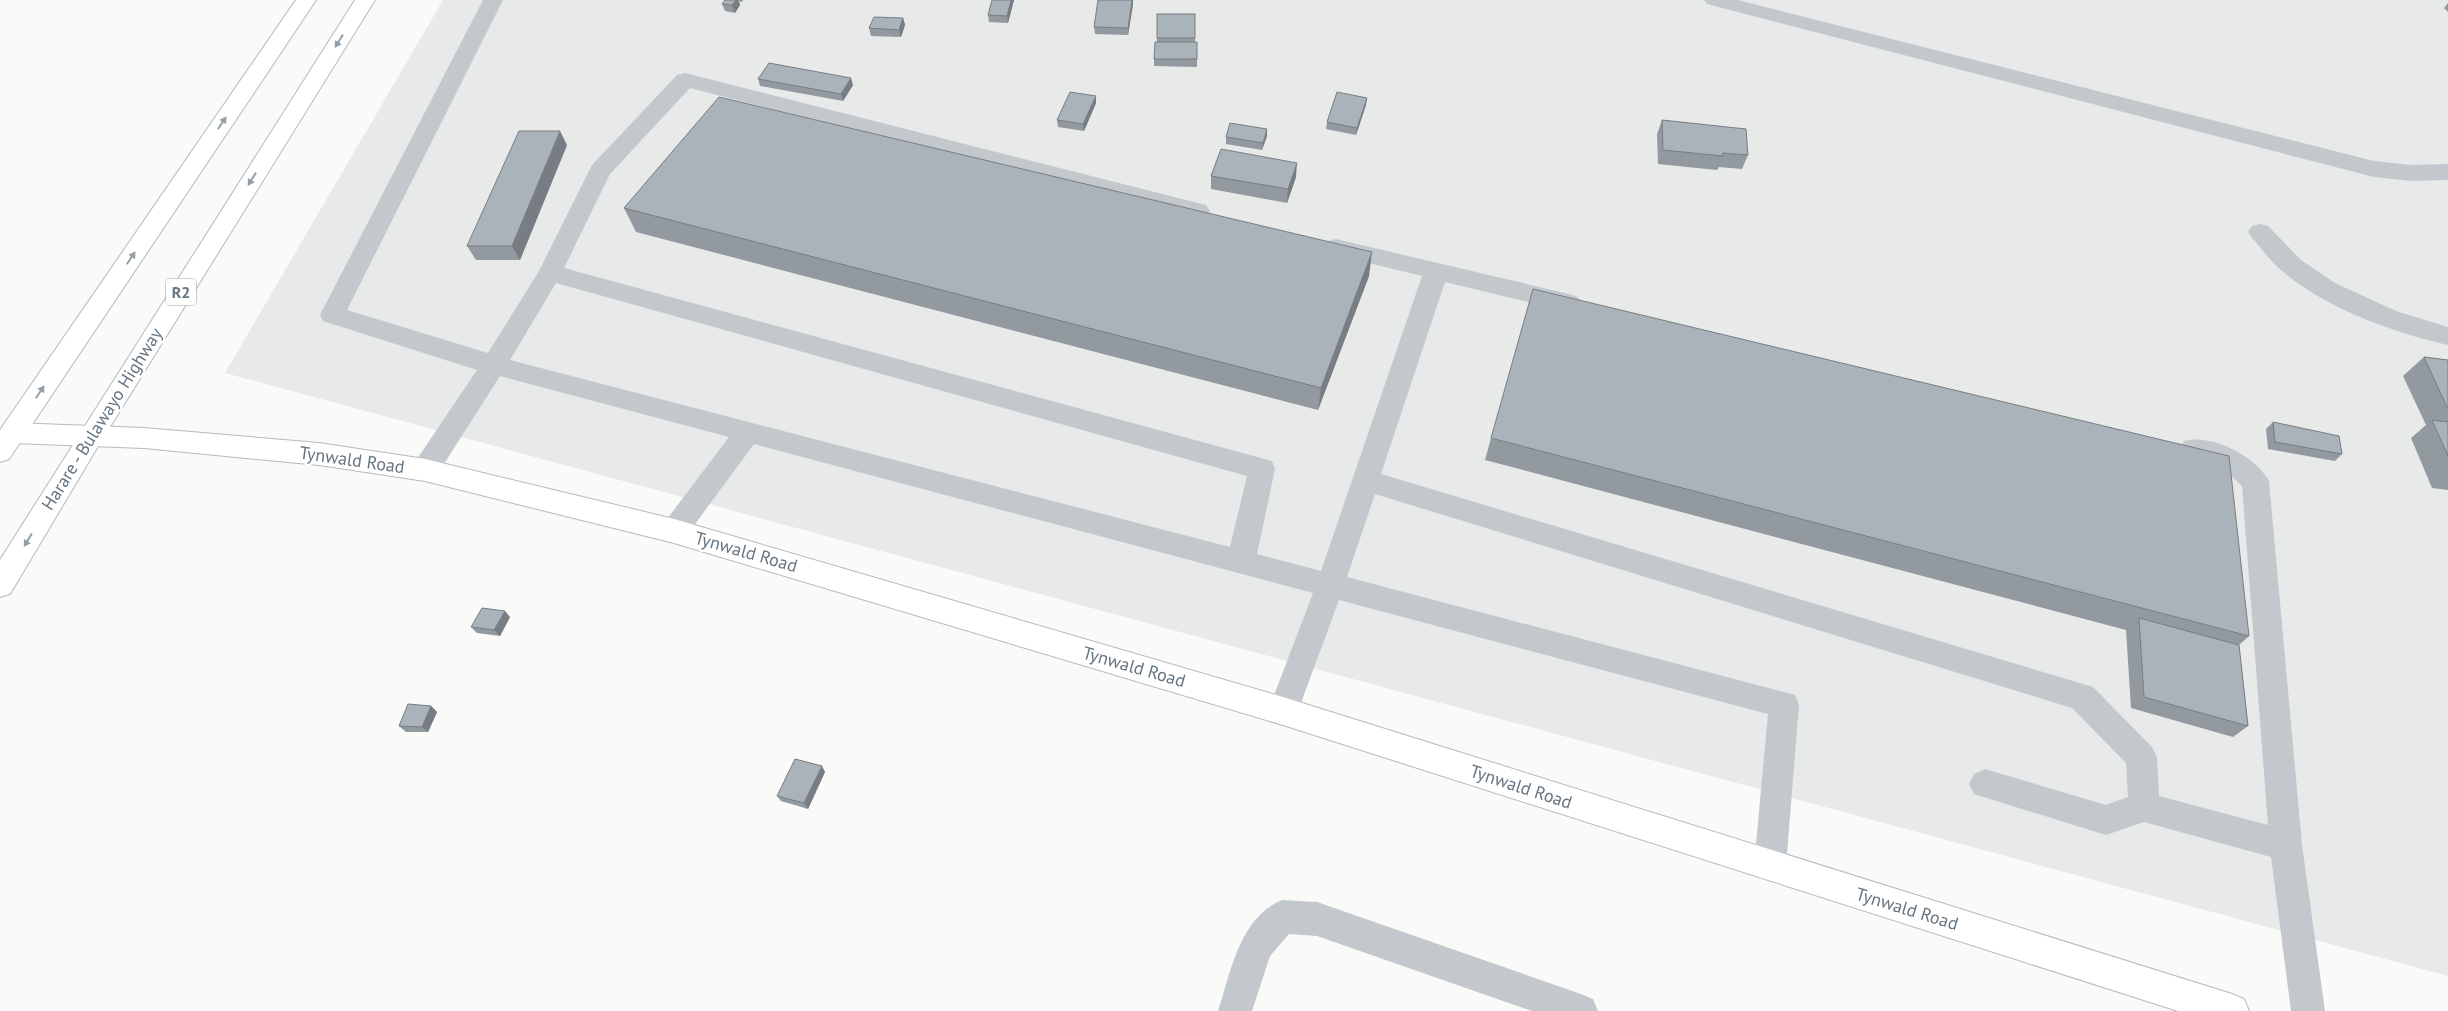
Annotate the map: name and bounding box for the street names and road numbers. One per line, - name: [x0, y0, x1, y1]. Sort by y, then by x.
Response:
- road number: R2: [166, 278, 196, 306]
- street label: Harare - Bulawayo Highway: [36, 323, 167, 514]
- street label: Tynwald Road: [298, 441, 406, 478]
- street label: Tynwald Road: [692, 526, 800, 577]
- street label: Tynwald Road: [1080, 641, 1188, 692]
- street label: Tynwald Road: [1467, 759, 1575, 814]
- street label: Tynwald Road: [1853, 882, 1961, 935]

